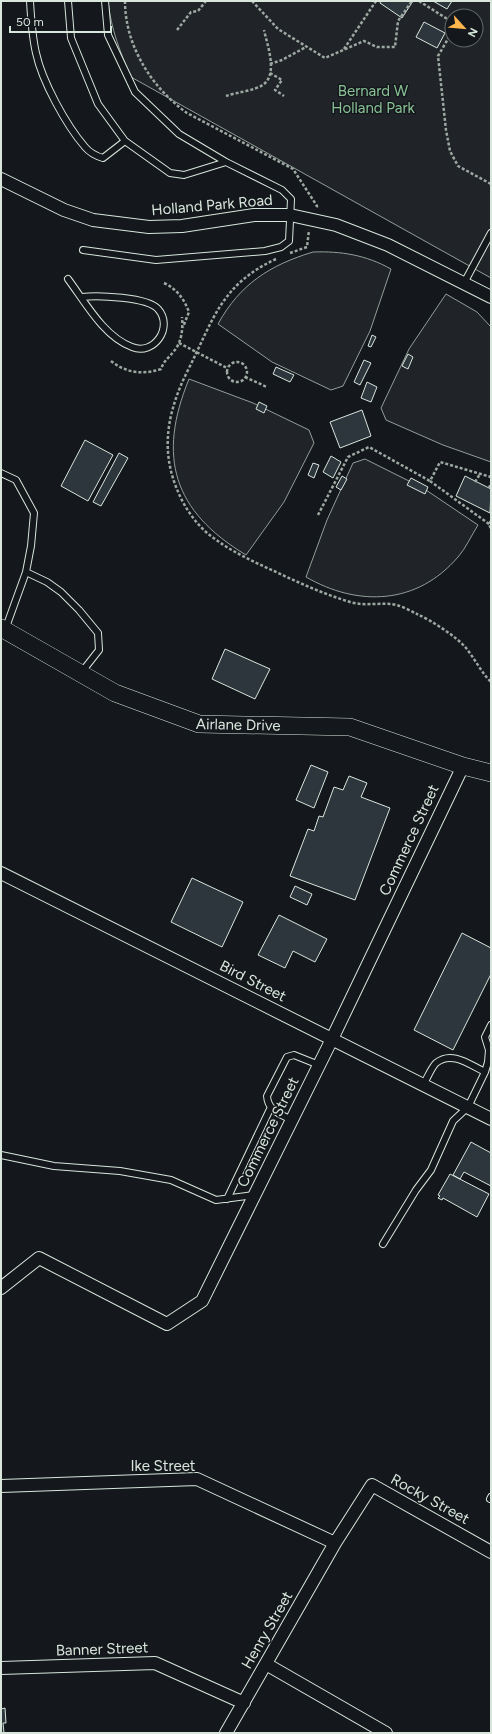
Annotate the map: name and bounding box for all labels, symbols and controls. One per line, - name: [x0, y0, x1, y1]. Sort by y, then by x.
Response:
- scale bar: [10, 8, 111, 34]
- north arrow: [444, 8, 484, 48]
- text: 50 m: [16, 15, 44, 29]
- text: N: [465, 26, 480, 39]
- park label: Bernard W Holland Park: [331, 82, 416, 117]
- street label: Holland Park Road: [151, 191, 273, 219]
- street label: Airlane Drive: [196, 715, 281, 735]
- street label: Commerce Street: [375, 781, 443, 898]
- street label: Bird Street: [217, 957, 290, 1006]
- street label: Commerce Street: [234, 1074, 303, 1190]
- street label: Ike Street: [130, 1457, 196, 1475]
- street label: Rocky Street: [388, 1470, 473, 1528]
- street label: Henry Street: [238, 1588, 297, 1672]
- street label: Banner Street: [55, 1638, 149, 1660]

